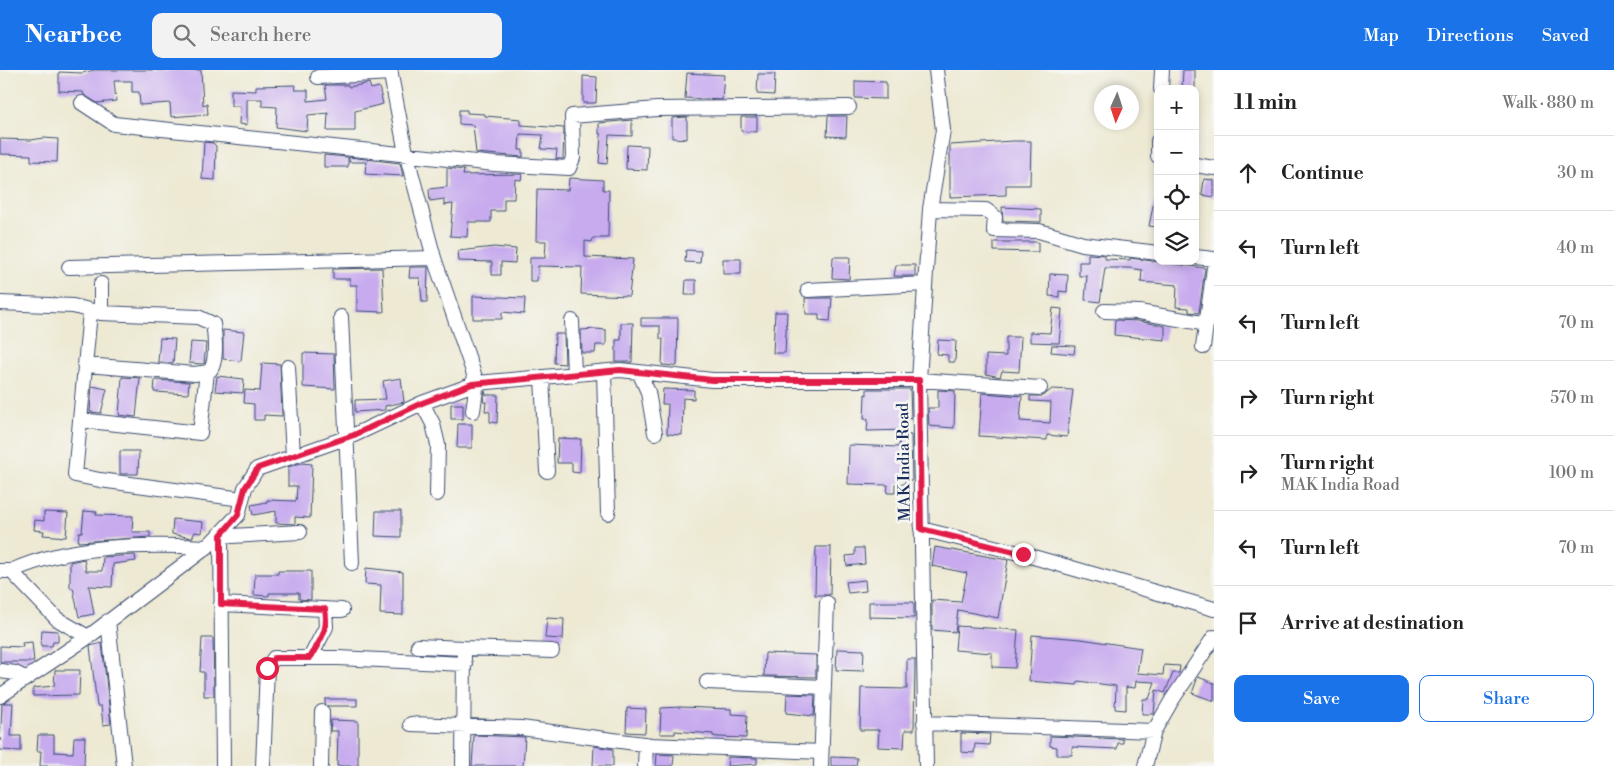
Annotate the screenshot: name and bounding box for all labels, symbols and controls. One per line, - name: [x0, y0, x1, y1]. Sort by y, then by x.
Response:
- search box: [152, 13, 502, 58]
- text: Nearbee: [25, 20, 122, 50]
- icon: search: [170, 21, 198, 49]
- text: Search here: [210, 23, 311, 47]
- text: Map: [1363, 24, 1399, 47]
- text: Directions: [1427, 24, 1514, 47]
- text: Saved: [1542, 24, 1589, 47]
- north arrow: [1094, 85, 1139, 130]
- map controls: [1154, 85, 1199, 265]
- button: +: [1154, 85, 1199, 130]
- text: 11 min: [1234, 90, 1297, 116]
- text: Walk · 880 m: [1503, 93, 1594, 113]
- button: −: [1154, 130, 1199, 175]
- icon: ahead: [1234, 159, 1262, 187]
- text: Continue: [1281, 161, 1364, 185]
- text: 30 m: [1557, 163, 1594, 183]
- button: locate: [1154, 175, 1199, 220]
- button: layers: [1154, 220, 1199, 265]
- icon: left: [1234, 234, 1262, 262]
- text: Turn left: [1281, 236, 1360, 260]
- text: 40 m: [1557, 238, 1594, 258]
- icon: left: [1234, 309, 1262, 337]
- text: Turn left: [1281, 311, 1360, 335]
- text: 70 m: [1558, 313, 1594, 333]
- icon: right: [1234, 384, 1262, 412]
- text: Turn right: [1281, 386, 1374, 410]
- text: 570 m: [1550, 388, 1594, 408]
- street label: MAK India Road: [893, 403, 915, 521]
- text: Turn right: [1281, 451, 1374, 475]
- icon: right: [1234, 459, 1262, 487]
- text: 100 m: [1549, 463, 1594, 483]
- text: MAK India Road: [1281, 475, 1400, 495]
- icon: left: [1234, 534, 1262, 562]
- text: Turn left: [1281, 536, 1360, 560]
- text: 70 m: [1558, 538, 1594, 558]
- route end: [1012, 543, 1035, 566]
- icon: arrive: [1234, 609, 1262, 637]
- text: Arrive at destination: [1281, 611, 1464, 635]
- route start: [256, 657, 279, 680]
- button: Save: [1234, 675, 1409, 722]
- button: Share: [1419, 675, 1594, 722]

